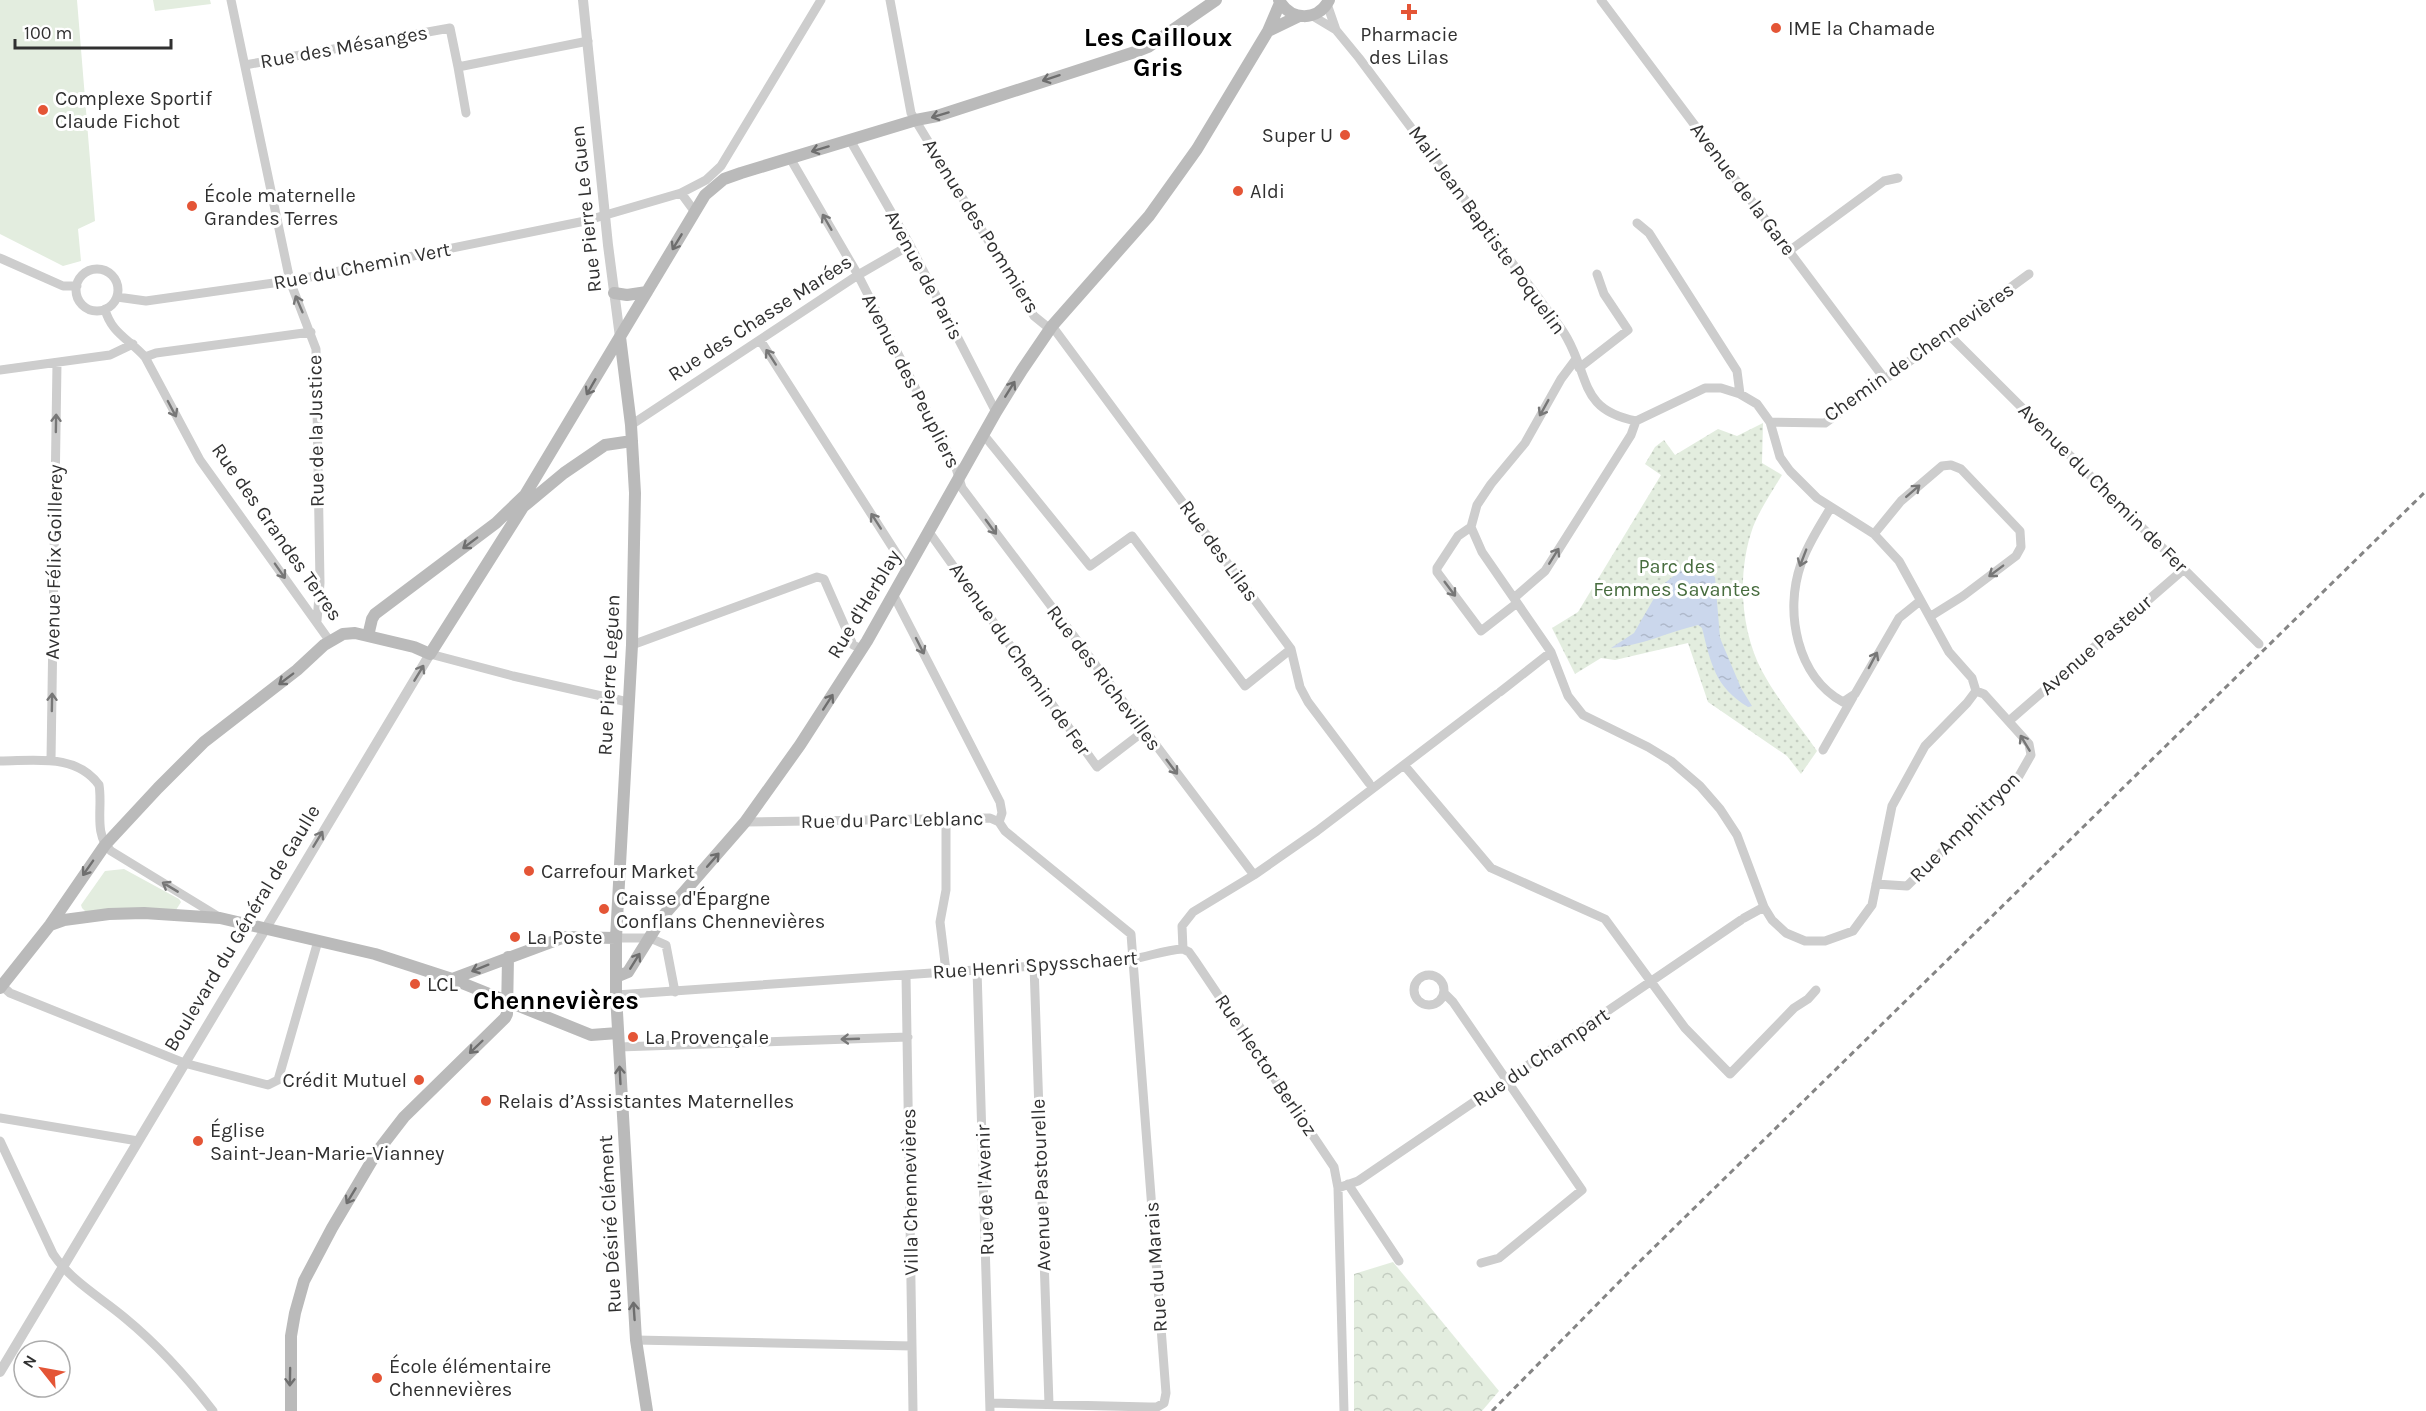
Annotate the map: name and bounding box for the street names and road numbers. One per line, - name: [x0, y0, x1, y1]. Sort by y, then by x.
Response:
- street label: Rue des Mésanges: [258, 21, 430, 73]
- street label: Avenue de la Gare: [1686, 118, 1800, 260]
- street label: Mail Jean Baptiste Poquelin: [1404, 121, 1570, 339]
- street label: Rue Pierre Le Guen: [566, 124, 606, 294]
- street label: Avenue des Pommiers: [918, 135, 1044, 317]
- street label: Avenue de Paris: [880, 206, 968, 344]
- street label: Rue du Chemin Vert: [272, 237, 453, 294]
- street label: Rue des Chasse Marées: [664, 250, 856, 386]
- street label: Chemin de Chennevières: [1820, 278, 2018, 426]
- street label: Avenue des Peupliers: [857, 290, 965, 472]
- street label: Rue de la Justice: [303, 355, 329, 507]
- street label: Avenue du Chemin de Fer: [2014, 399, 2193, 578]
- street label: Rue des Grandes Terres: [207, 439, 347, 625]
- street label: Avenue Félix Goillerey: [41, 464, 67, 660]
- street label: Rue des Lilas: [1175, 496, 1263, 606]
- street label: Rue d'Herblay: [823, 546, 905, 662]
- street label: Avenue du Chemin de Fer: [945, 558, 1096, 760]
- street label: Avenue Pasteur: [2036, 590, 2157, 700]
- street label: Rue Pierre Leguen: [593, 594, 625, 756]
- street label: Rue des Richevilles: [1042, 601, 1166, 755]
- street label: Rue Amphitryon: [1905, 767, 2025, 887]
- street label: Boulevard du Général de Gaulle: [159, 801, 325, 1055]
- street label: Rue du Parc Leblanc: [800, 807, 984, 833]
- street label: Rue Henri Spysschaert: [932, 946, 1139, 984]
- street label: Rue Hector Berlioz: [1210, 990, 1322, 1140]
- street label: Rue du Champart: [1468, 1003, 1614, 1111]
- street label: Avenue Pastourelle: [1026, 1098, 1056, 1272]
- street label: Villa Chennevières: [897, 1108, 923, 1276]
- street label: Rue de l'Avenir: [971, 1123, 999, 1256]
- street label: Rue Désiré Clément: [594, 1134, 626, 1314]
- street label: Rue du Marais: [1140, 1201, 1172, 1333]

